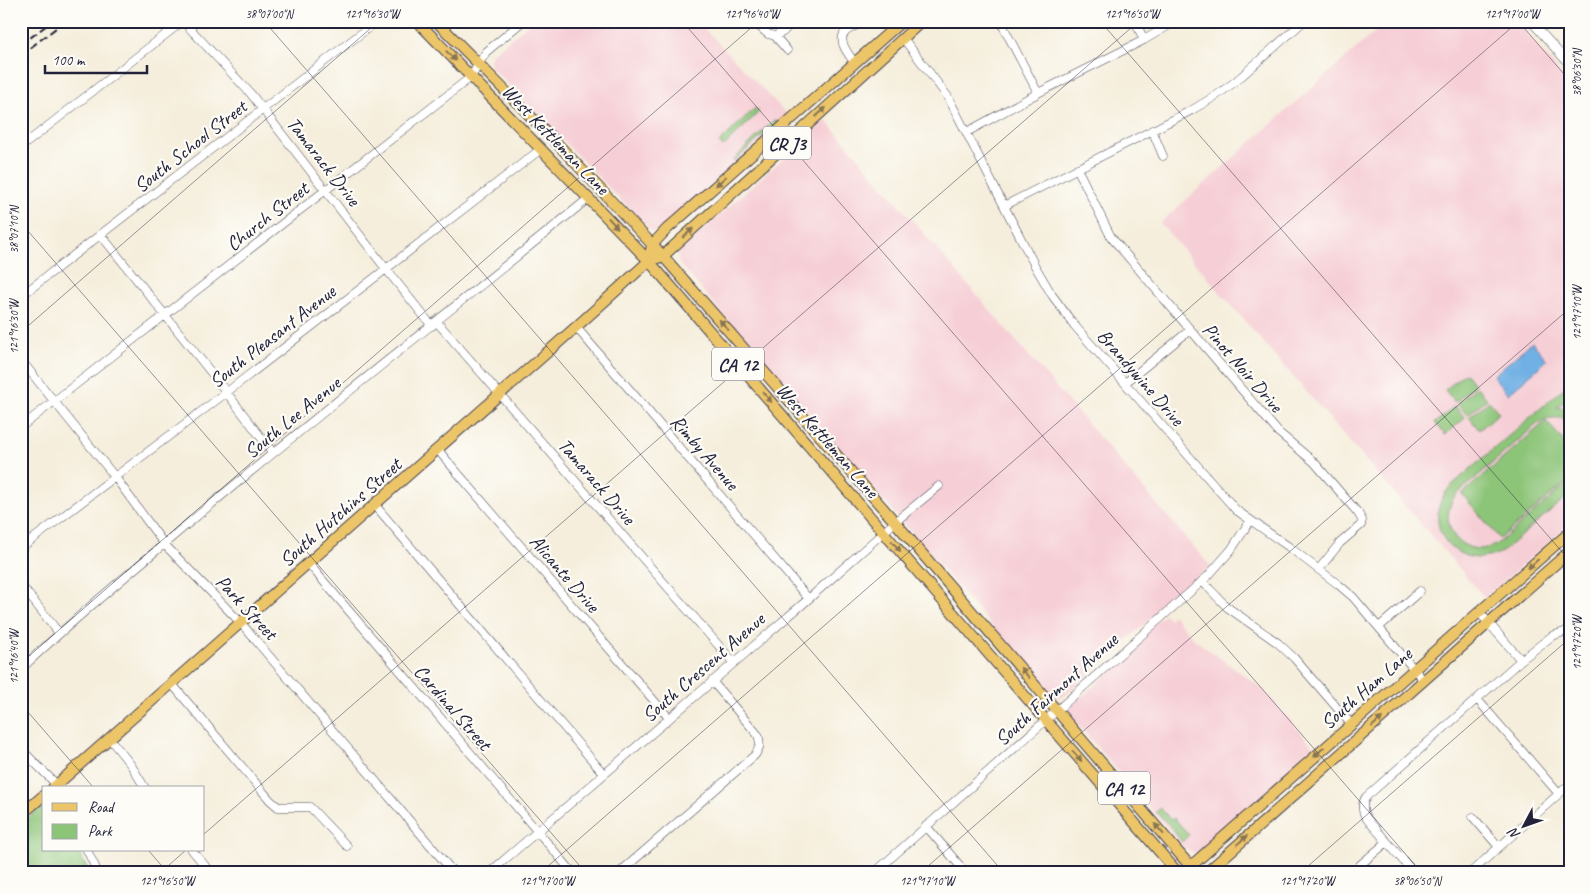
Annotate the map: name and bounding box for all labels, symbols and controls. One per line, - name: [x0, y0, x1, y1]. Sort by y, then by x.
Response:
- text: 38°07'00"N: [245, 6, 294, 22]
- text: 121°16'30"W: [345, 6, 401, 22]
- text: 121°16'40"W: [725, 6, 781, 22]
- text: 121°16'50"W: [1105, 6, 1161, 22]
- text: 121°17'00"W: [1485, 6, 1541, 22]
- scale bar: [45, 42, 148, 74]
- text: 38°06'30"N: [1569, 48, 1585, 97]
- one-way arrow: [445, 50, 457, 62]
- text: 100 m: [52, 51, 86, 70]
- street label: West Kettleman Lane: [497, 79, 616, 201]
- street label: South School Street: [129, 93, 254, 198]
- one-way arrow: [815, 106, 827, 118]
- street label: Tamarack Drive: [281, 112, 367, 212]
- road number: CR J3: [763, 126, 811, 160]
- street label: Church Street: [221, 175, 316, 256]
- one-way arrow: [716, 175, 728, 187]
- text: 38°07'10"N: [6, 205, 22, 254]
- one-way arrow: [607, 217, 619, 229]
- one-way arrow: [682, 227, 694, 239]
- street label: South Pleasant Avenue: [204, 278, 342, 394]
- text: 121°17'10"W: [1569, 284, 1585, 340]
- text: 121°16'30"W: [6, 298, 22, 354]
- street label: Pinot Noir Drive: [1197, 317, 1289, 418]
- one-way arrow: [718, 320, 730, 332]
- street label: Brandywine Drive: [1092, 324, 1190, 432]
- road number: CA 12: [712, 348, 764, 380]
- street label: South Lee Avenue: [239, 370, 347, 464]
- street label: West Kettleman Lane: [771, 378, 885, 504]
- one-way arrow: [761, 391, 772, 403]
- street label: Rimby Avenue: [665, 409, 745, 496]
- street label: Tamarack Drive: [552, 433, 642, 531]
- street label: South Hutchins Street: [274, 451, 408, 572]
- street label: Alicante Drive: [524, 529, 606, 618]
- one-way arrow: [891, 540, 902, 553]
- one-way arrow: [1528, 558, 1540, 570]
- street label: Park Street: [210, 570, 285, 647]
- street label: South Crescent Avenue: [637, 606, 771, 728]
- text: 121°17'20"W: [1569, 614, 1585, 670]
- street label: South Fairmont Avenue: [990, 627, 1124, 751]
- text: 121°16'40"W: [6, 628, 22, 684]
- street label: South Ham Lane: [1316, 641, 1418, 735]
- street label: Cardinal Street: [409, 659, 498, 757]
- one-way arrow: [1020, 667, 1031, 679]
- one-way arrow: [1371, 716, 1384, 727]
- one-way arrow: [1314, 746, 1326, 758]
- one-way arrow: [1072, 750, 1083, 763]
- road number: CA 12: [1098, 771, 1150, 804]
- legend: [42, 786, 205, 852]
- text: Road: [88, 798, 115, 817]
- north arrow: [1498, 802, 1548, 852]
- text: Park: [88, 822, 113, 841]
- one-way arrow: [1153, 824, 1165, 836]
- text: N: [1504, 824, 1524, 843]
- one-way arrow: [1236, 835, 1249, 846]
- text: 121°16'50"W: [140, 873, 196, 889]
- text: 121°17'00"W: [520, 873, 576, 889]
- text: 121°17'10"W: [900, 873, 956, 889]
- text: 121°17'20"W: [1280, 873, 1336, 889]
- text: 38°06'50"N: [1393, 873, 1442, 889]

